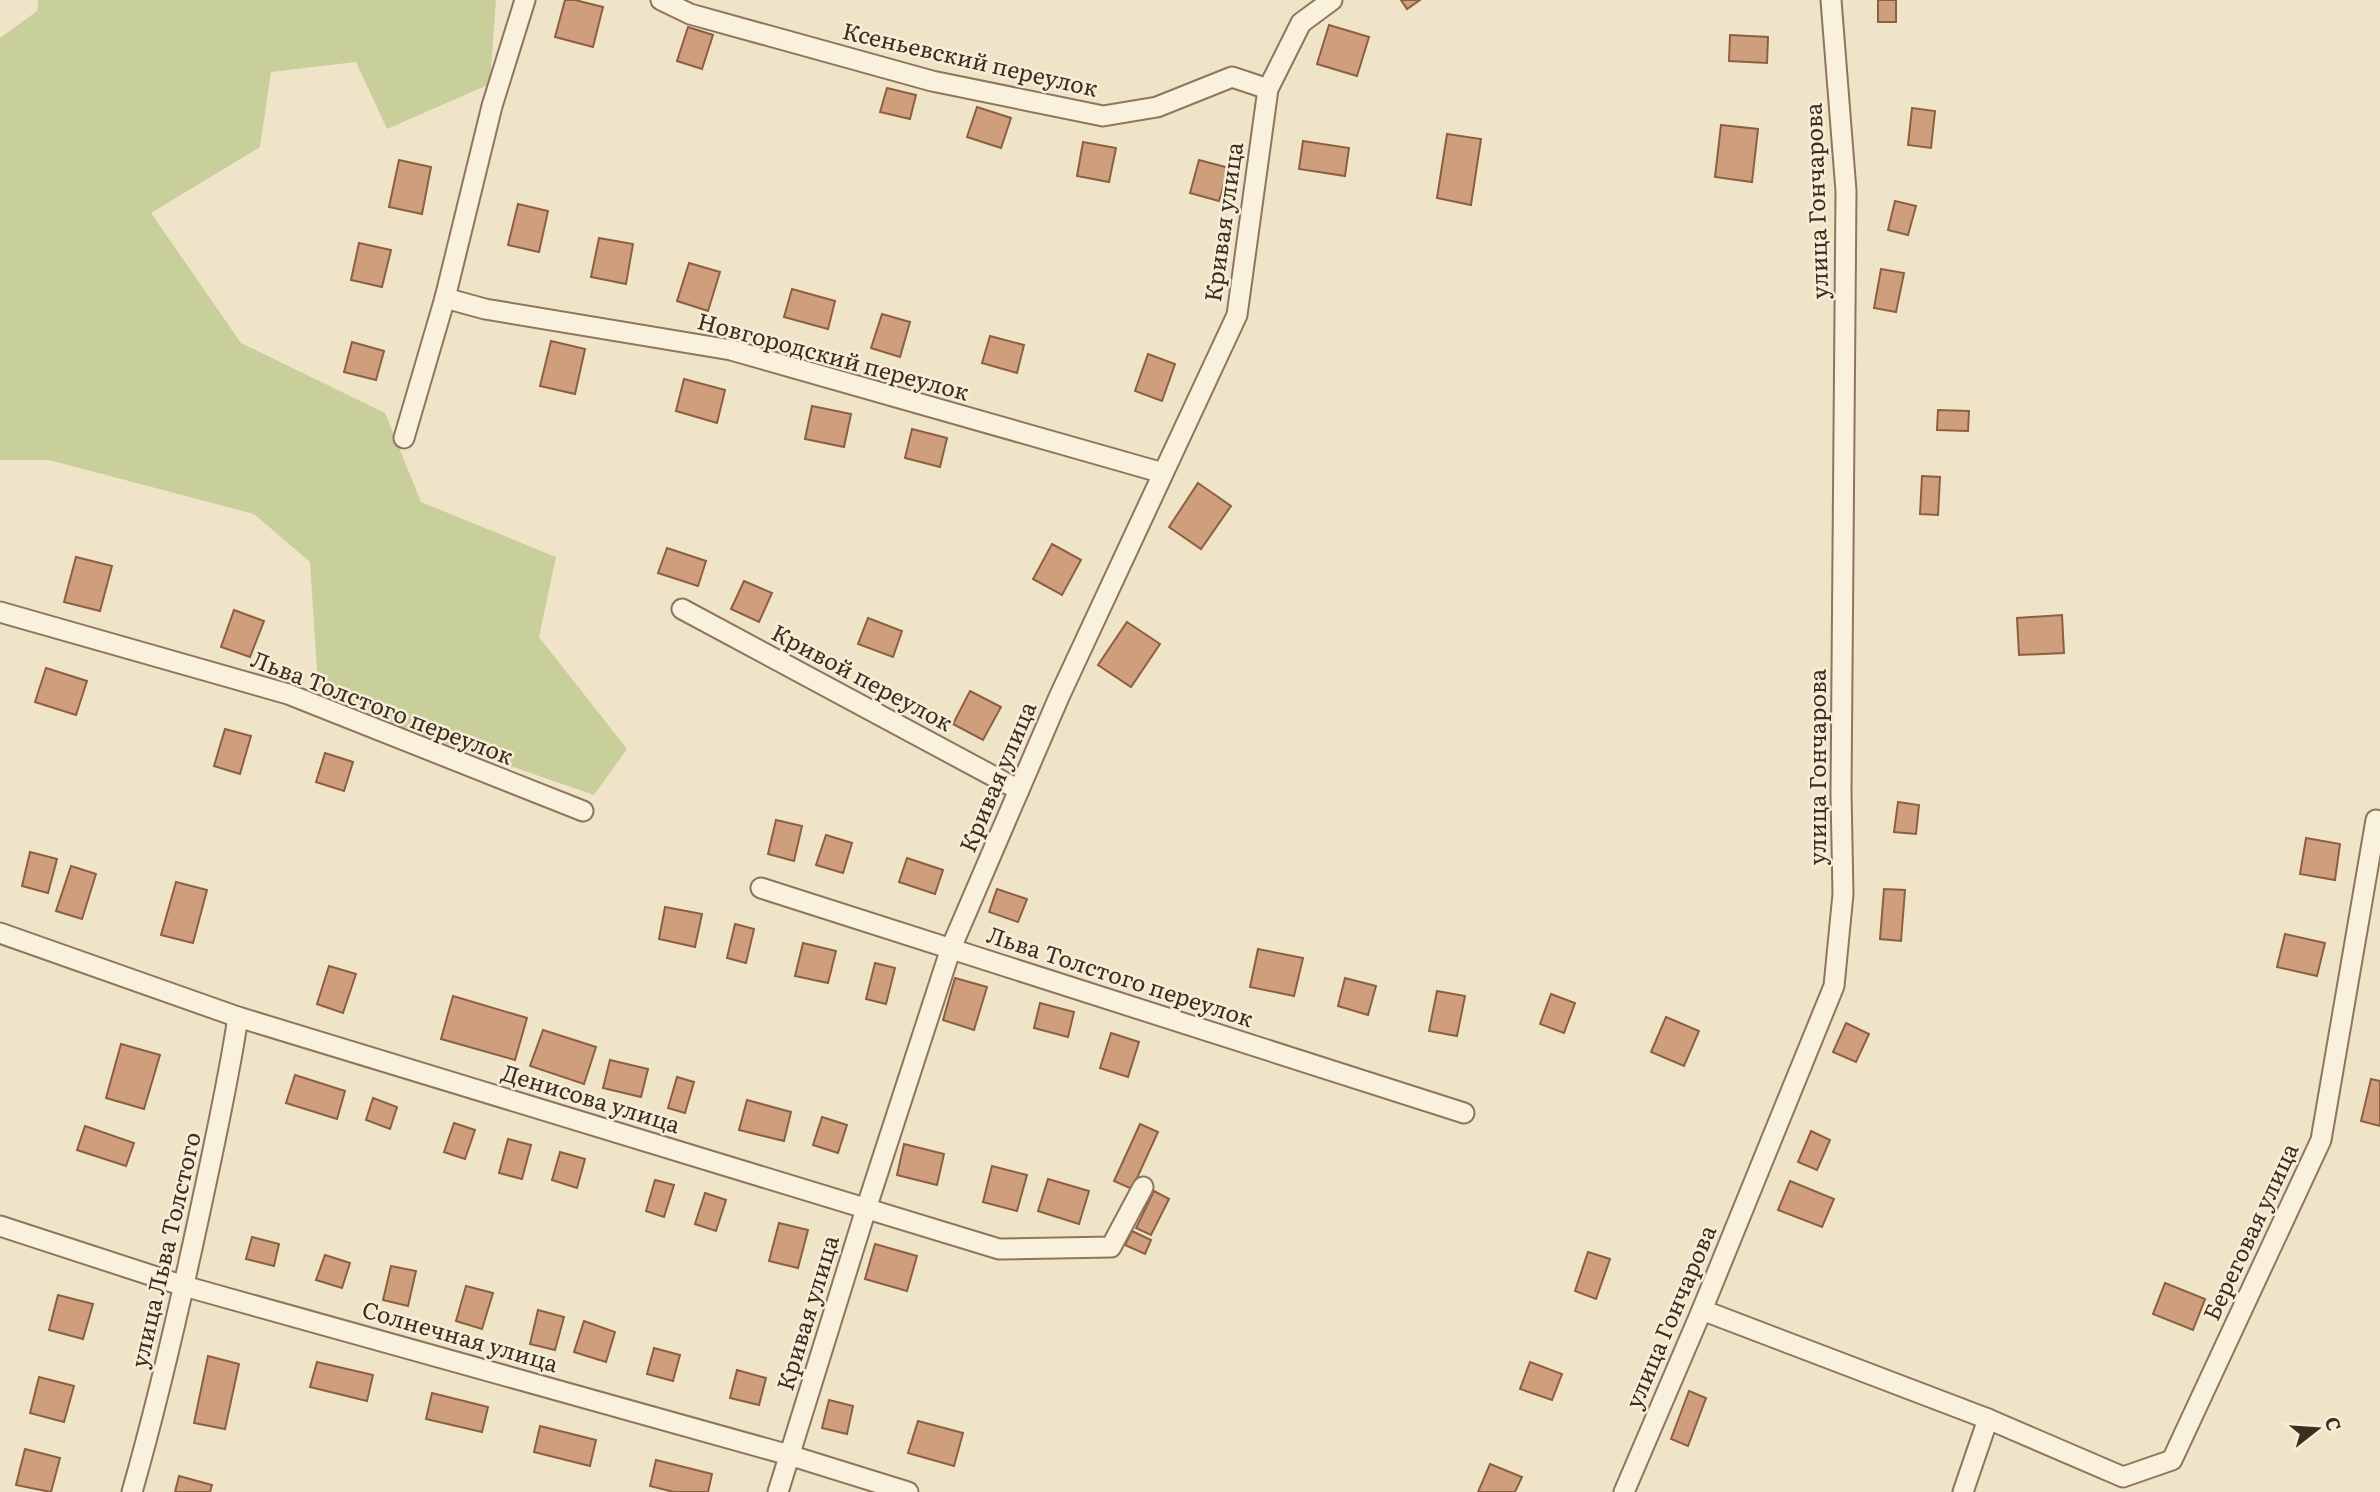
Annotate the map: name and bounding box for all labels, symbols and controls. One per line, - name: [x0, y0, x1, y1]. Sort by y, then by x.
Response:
- street label: Ксеньевский переулок: [839, 12, 1102, 104]
- street label: улица Гончарова: [1795, 102, 1835, 300]
- street label: Кривая улица: [1194, 139, 1250, 304]
- street label: Новгородский переулок: [694, 302, 974, 408]
- street label: Кривой переулок: [766, 614, 960, 739]
- street label: Льва Толстого переулок: [247, 640, 519, 772]
- street label: улица Гончарова: [1799, 668, 1833, 865]
- street label: Кривая улица: [949, 695, 1043, 857]
- street label: Льва Толстого переулок: [983, 916, 1258, 1034]
- street label: Денисова улица: [498, 1054, 685, 1141]
- street label: улица Льва Толстого: [120, 1128, 208, 1371]
- street label: Береговая улица: [2193, 1136, 2306, 1326]
- street label: улица Гончарова: [1615, 1219, 1723, 1413]
- street label: Кривая улица: [766, 1230, 846, 1394]
- street label: Солнечная улица: [359, 1291, 563, 1379]
- north arrow: [2282, 1394, 2352, 1464]
- text: С: [2319, 1413, 2350, 1434]

